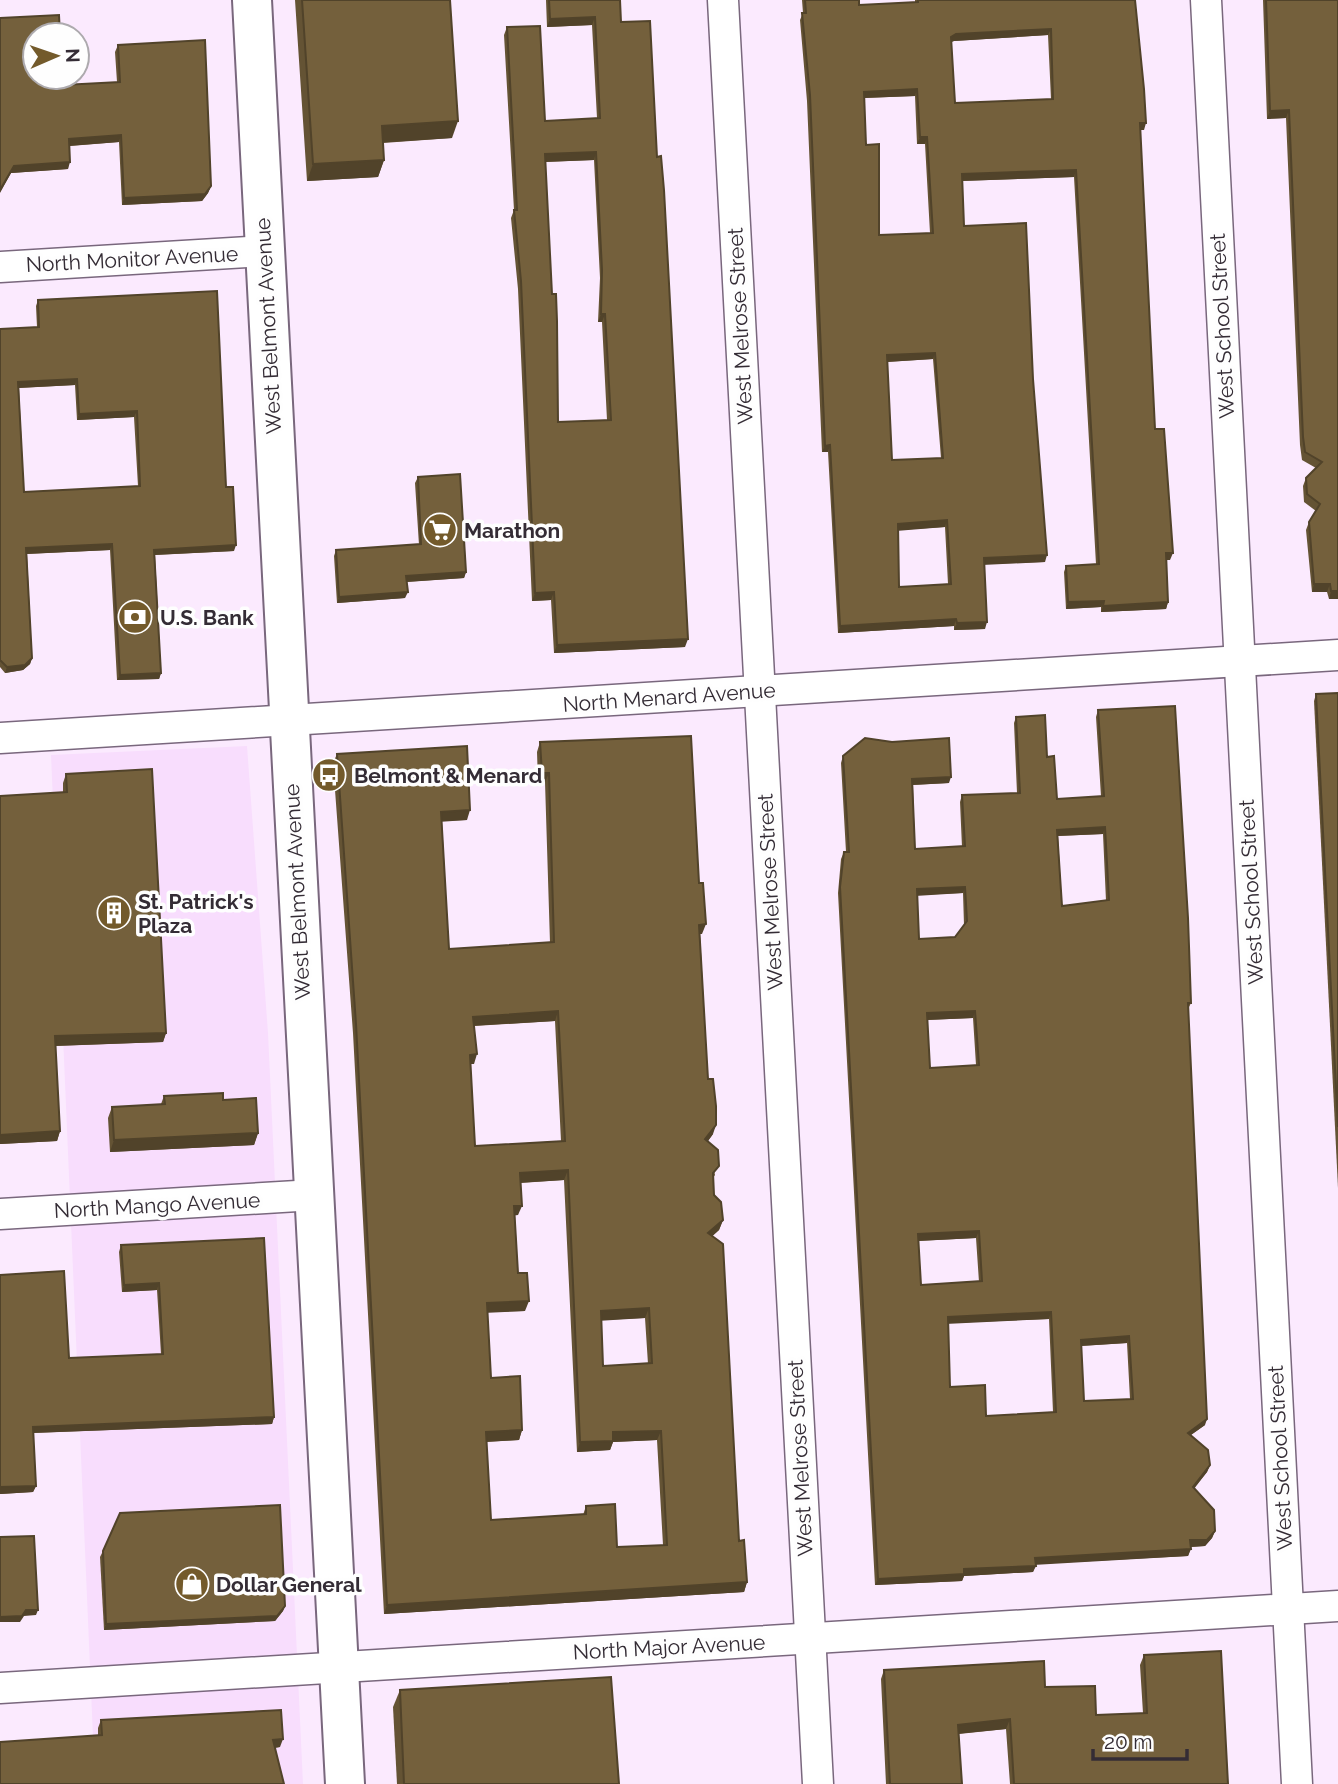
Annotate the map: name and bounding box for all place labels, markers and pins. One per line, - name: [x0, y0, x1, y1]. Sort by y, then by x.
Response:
- supermarket icon: Marathon: [421, 511, 459, 549]
- place label: Marathon: [464, 518, 560, 543]
- bank icon: U.S. Bank: [116, 598, 154, 636]
- place label: U.S. Bank: [160, 605, 254, 630]
- bus stop icon: Belmont & Menard: [310, 756, 348, 794]
- place label: Belmont & Menard: [354, 763, 542, 788]
- place label: St. Patrick's Plaza: [138, 889, 254, 938]
- building icon: St. Patrick's Plaza: [95, 894, 133, 932]
- shop icon: Dollar General: [173, 1565, 211, 1603]
- place label: Dollar General: [216, 1572, 362, 1597]

